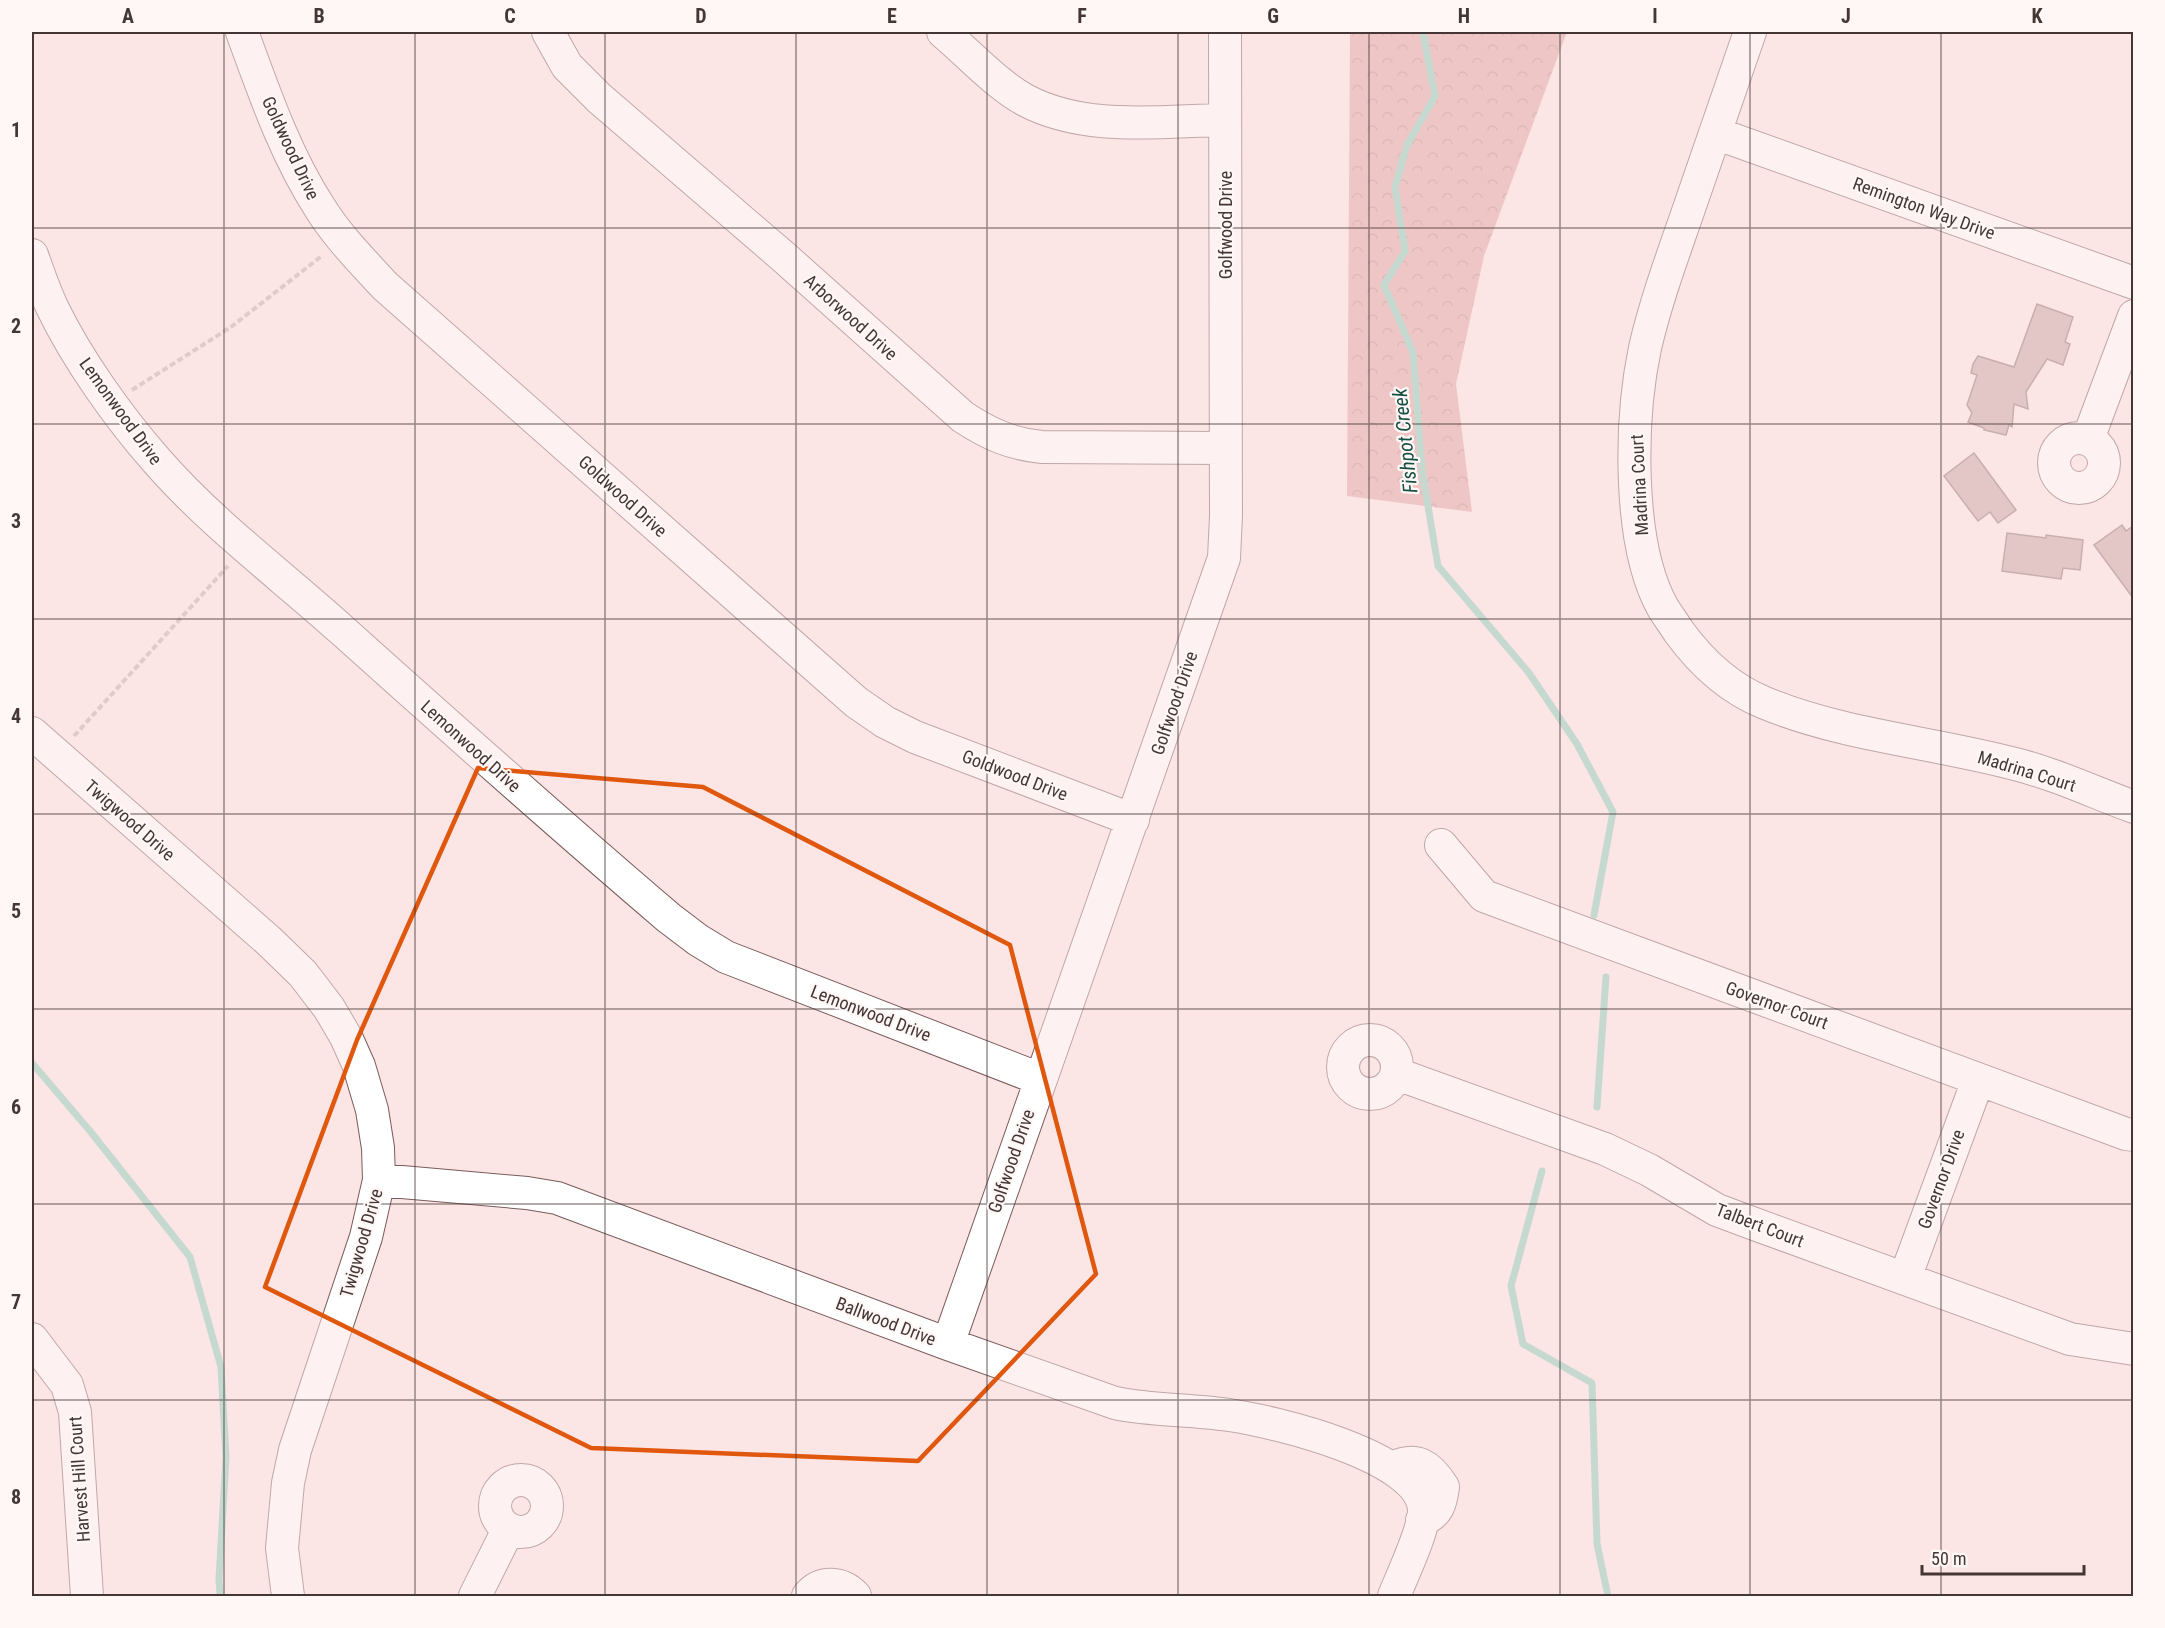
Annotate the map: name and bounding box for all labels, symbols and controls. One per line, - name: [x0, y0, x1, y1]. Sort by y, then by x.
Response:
- text: A: [122, 4, 134, 28]
- text: B: [313, 4, 325, 28]
- text: C: [504, 4, 516, 28]
- text: D: [695, 4, 707, 28]
- text: E: [887, 4, 897, 28]
- text: F: [1077, 4, 1087, 28]
- text: G: [1267, 4, 1279, 28]
- text: H: [1458, 4, 1470, 28]
- text: I: [1652, 4, 1658, 28]
- text: J: [1841, 4, 1851, 28]
- text: K: [2031, 4, 2043, 28]
- street label: Goldwood Drive: [258, 93, 324, 203]
- text: 1: [11, 118, 21, 142]
- street label: Golfwood Drive: [1215, 171, 1236, 279]
- street label: Remington Way Drive: [1850, 173, 1998, 243]
- street label: Arborwood Drive: [800, 270, 902, 364]
- text: 2: [11, 314, 21, 338]
- street label: Lemonwood Drive: [75, 353, 167, 469]
- water label: Fishpot Creek: [1387, 386, 1422, 495]
- street label: Madrina Court: [1626, 434, 1652, 536]
- street label: Goldwood Drive: [575, 451, 671, 541]
- text: 3: [11, 509, 21, 533]
- street label: Golfwood Drive: [1146, 648, 1202, 758]
- street label: Lemonwood Drive: [417, 696, 525, 796]
- text: 4: [11, 704, 21, 728]
- street label: Goldwood Drive: [959, 745, 1071, 805]
- street label: Madrina Court: [1975, 746, 2079, 796]
- street label: Twigwood Drive: [81, 775, 179, 865]
- text: 5: [11, 899, 21, 923]
- street label: Governor Court: [1723, 977, 1831, 1033]
- street label: Lemonwood Drive: [808, 980, 934, 1046]
- text: 6: [11, 1095, 21, 1119]
- street label: Golfwood Drive: [983, 1106, 1039, 1216]
- street label: Governor Drive: [1913, 1126, 1969, 1232]
- street label: Twigwood Drive: [335, 1186, 387, 1300]
- street label: Talbert Court: [1713, 1199, 1807, 1251]
- text: 7: [11, 1290, 21, 1314]
- street label: Ballwood Drive: [833, 1292, 939, 1350]
- street label: Harvest Hill Court: [64, 1415, 94, 1543]
- text: 8: [11, 1485, 21, 1509]
- scale bar: [1922, 1538, 2084, 1576]
- text: 50 m: [1931, 1548, 1966, 1569]

